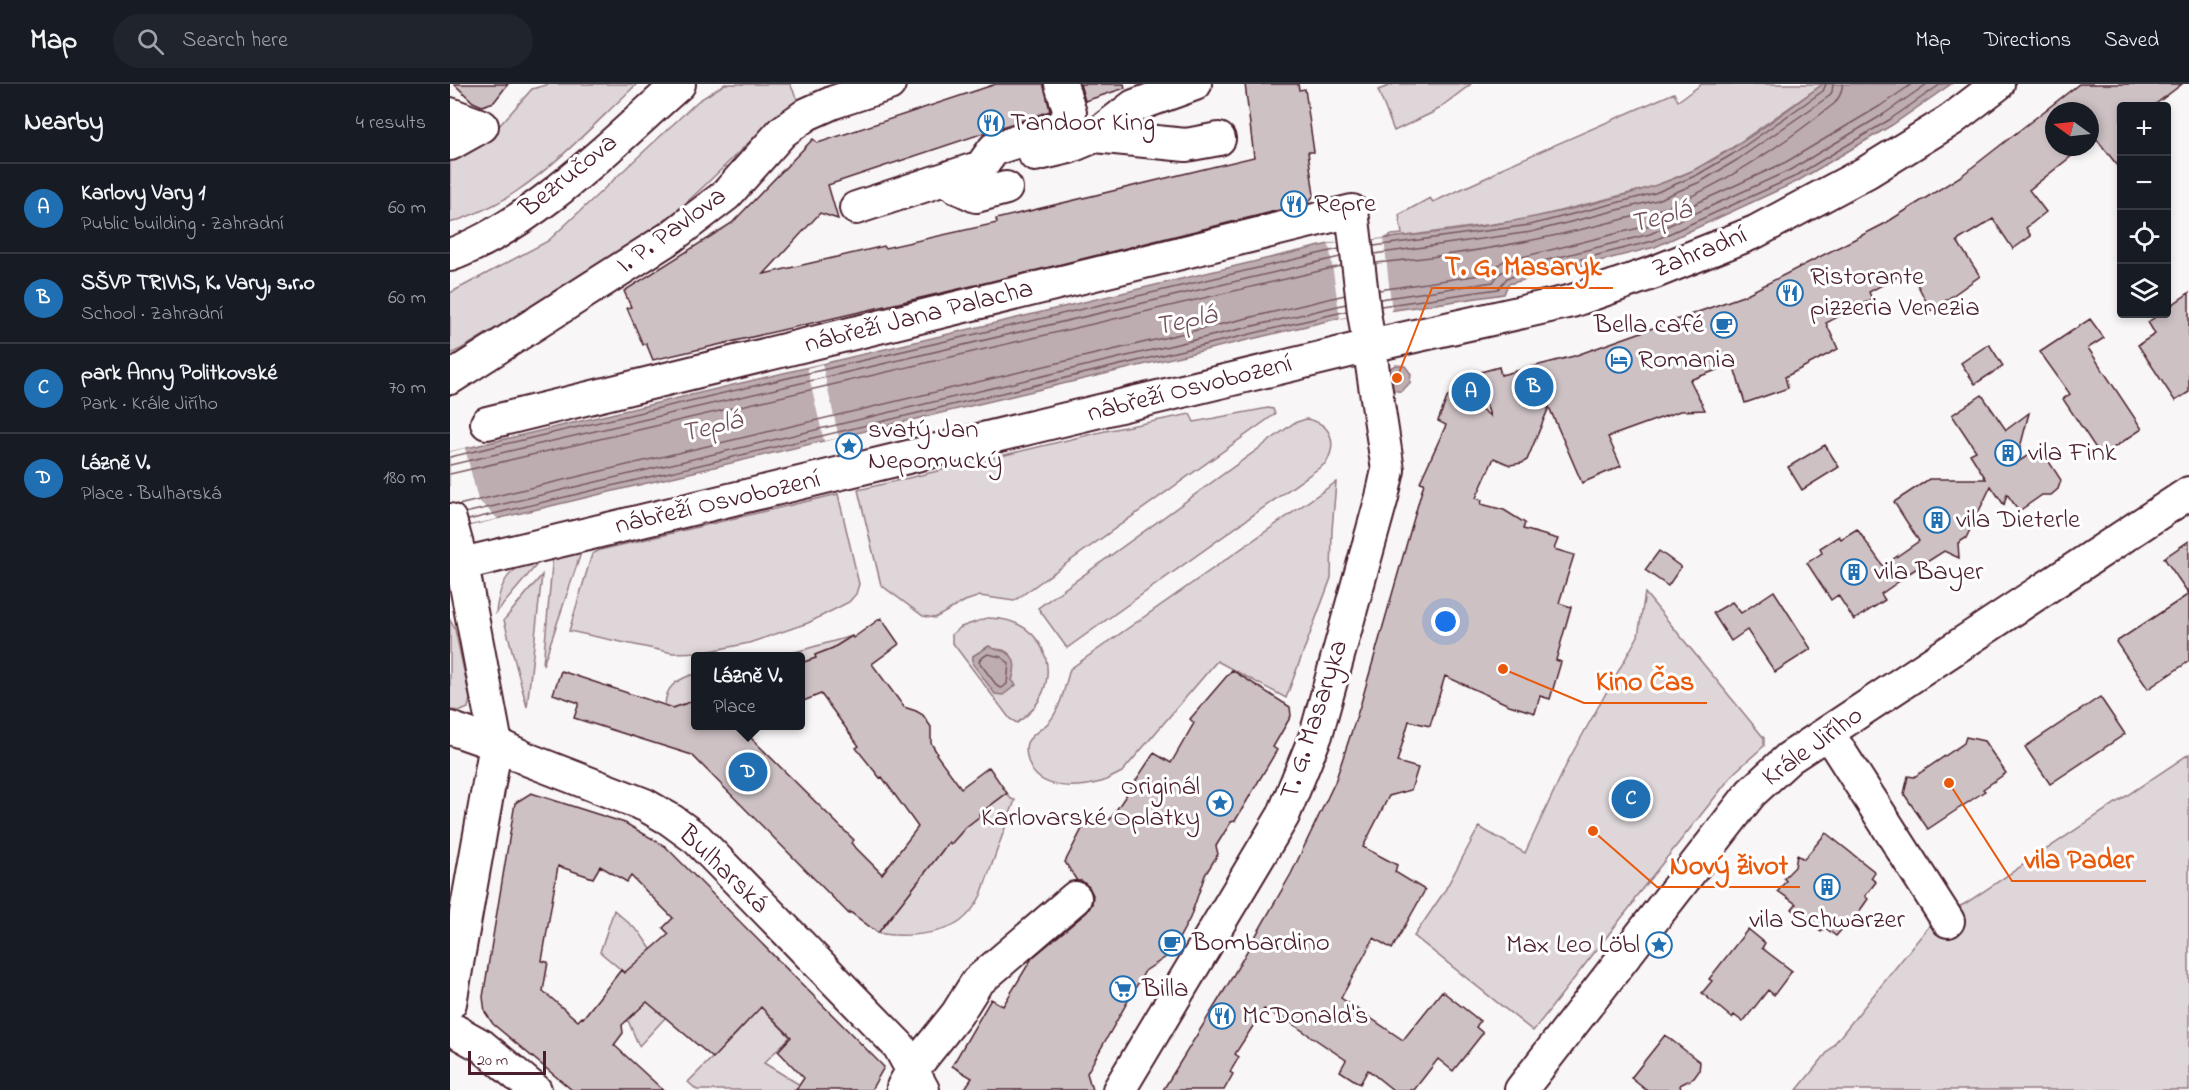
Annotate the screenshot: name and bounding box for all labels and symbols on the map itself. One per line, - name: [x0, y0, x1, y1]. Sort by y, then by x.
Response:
- north arrow: [2045, 102, 2099, 156]
- place label: Tandoor King: [1010, 104, 1155, 143]
- restaurant icon: Tandoor King: [976, 108, 1006, 138]
- street label: Bezručova: [511, 124, 626, 228]
- street label: I. P. Pavlova: [609, 178, 735, 284]
- place label: Repre: [1314, 185, 1377, 224]
- restaurant icon: Repre: [1279, 189, 1309, 219]
- water label: Teplá: [1626, 190, 1698, 246]
- street label: Zahradní: [1647, 216, 1753, 290]
- callout: T. G. Masaryk: [1432, 242, 1613, 288]
- text: T. G. Masaryk: [1444, 248, 1602, 289]
- place label: Ristorante pizzeria Venezia: [1810, 258, 1980, 328]
- street label: nábřeží Jana Palacha: [801, 270, 1037, 364]
- restaurant icon: Ristorante pizzeria Venezia: [1775, 278, 1805, 308]
- water label: Teplá: [1151, 295, 1222, 348]
- place label: Bella café: [1593, 306, 1705, 345]
- cafe icon: Bella café: [1709, 310, 1739, 340]
- place label: Romania: [1638, 341, 1735, 380]
- street label: nábřeží Osvobození: [1084, 345, 1297, 433]
- hotel icon: Romania: [1604, 345, 1634, 375]
- pin: B: [1514, 364, 1554, 410]
- pin: A: [1452, 370, 1490, 414]
- water label: Teplá: [677, 400, 749, 455]
- place label: svatý Jan Nepomucký: [868, 411, 1002, 481]
- place icon: svatý Jan Nepomucký: [834, 431, 864, 461]
- place label: vila Fink: [2028, 434, 2117, 473]
- building icon: vila Fink: [1993, 438, 2023, 468]
- street label: nábřeží Osvobození: [611, 460, 825, 546]
- place label: vila Dieterle: [1956, 501, 2081, 540]
- building icon: vila Dieterle: [1922, 505, 1952, 535]
- place label: vila Bayer: [1874, 553, 1984, 592]
- building icon: vila Bayer: [1839, 557, 1869, 587]
- your location: [1431, 607, 1460, 636]
- street label: T. G. Masaryka: [1271, 635, 1359, 805]
- callout: Kino Čas: [1584, 657, 1707, 703]
- text: Kino Čas: [1596, 663, 1694, 704]
- street label: Krále Jiřího: [1754, 697, 1872, 797]
- pin: D: [728, 750, 768, 794]
- place label: Originál Karlovarské Oplatky: [981, 768, 1200, 838]
- pin: C: [1612, 776, 1650, 822]
- place icon: Originál Karlovarské Oplatky: [1205, 788, 1235, 818]
- street label: Bulharská: [668, 816, 777, 924]
- callout: vila Pader: [2012, 835, 2146, 881]
- callout: Nový život: [1657, 841, 1800, 887]
- text: vila Pader: [2023, 841, 2135, 882]
- text: Nový život: [1670, 847, 1789, 888]
- building icon: vila Schwarzer: [1812, 872, 1842, 902]
- place label: vila Schwarzer: [1749, 901, 1905, 940]
- place label: Bombardino: [1191, 924, 1330, 963]
- place label: Max Leo Löbl: [1506, 926, 1640, 965]
- cafe icon: Bombardino: [1157, 928, 1187, 958]
- place icon: Max Leo Löbl: [1644, 930, 1674, 960]
- place label: Billa: [1141, 970, 1189, 1009]
- supermarket icon: Billa: [1108, 974, 1138, 1004]
- place label: McDonald's: [1242, 997, 1368, 1036]
- restaurant icon: McDonald's: [1207, 1001, 1237, 1031]
- scale bar: [468, 1048, 546, 1076]

